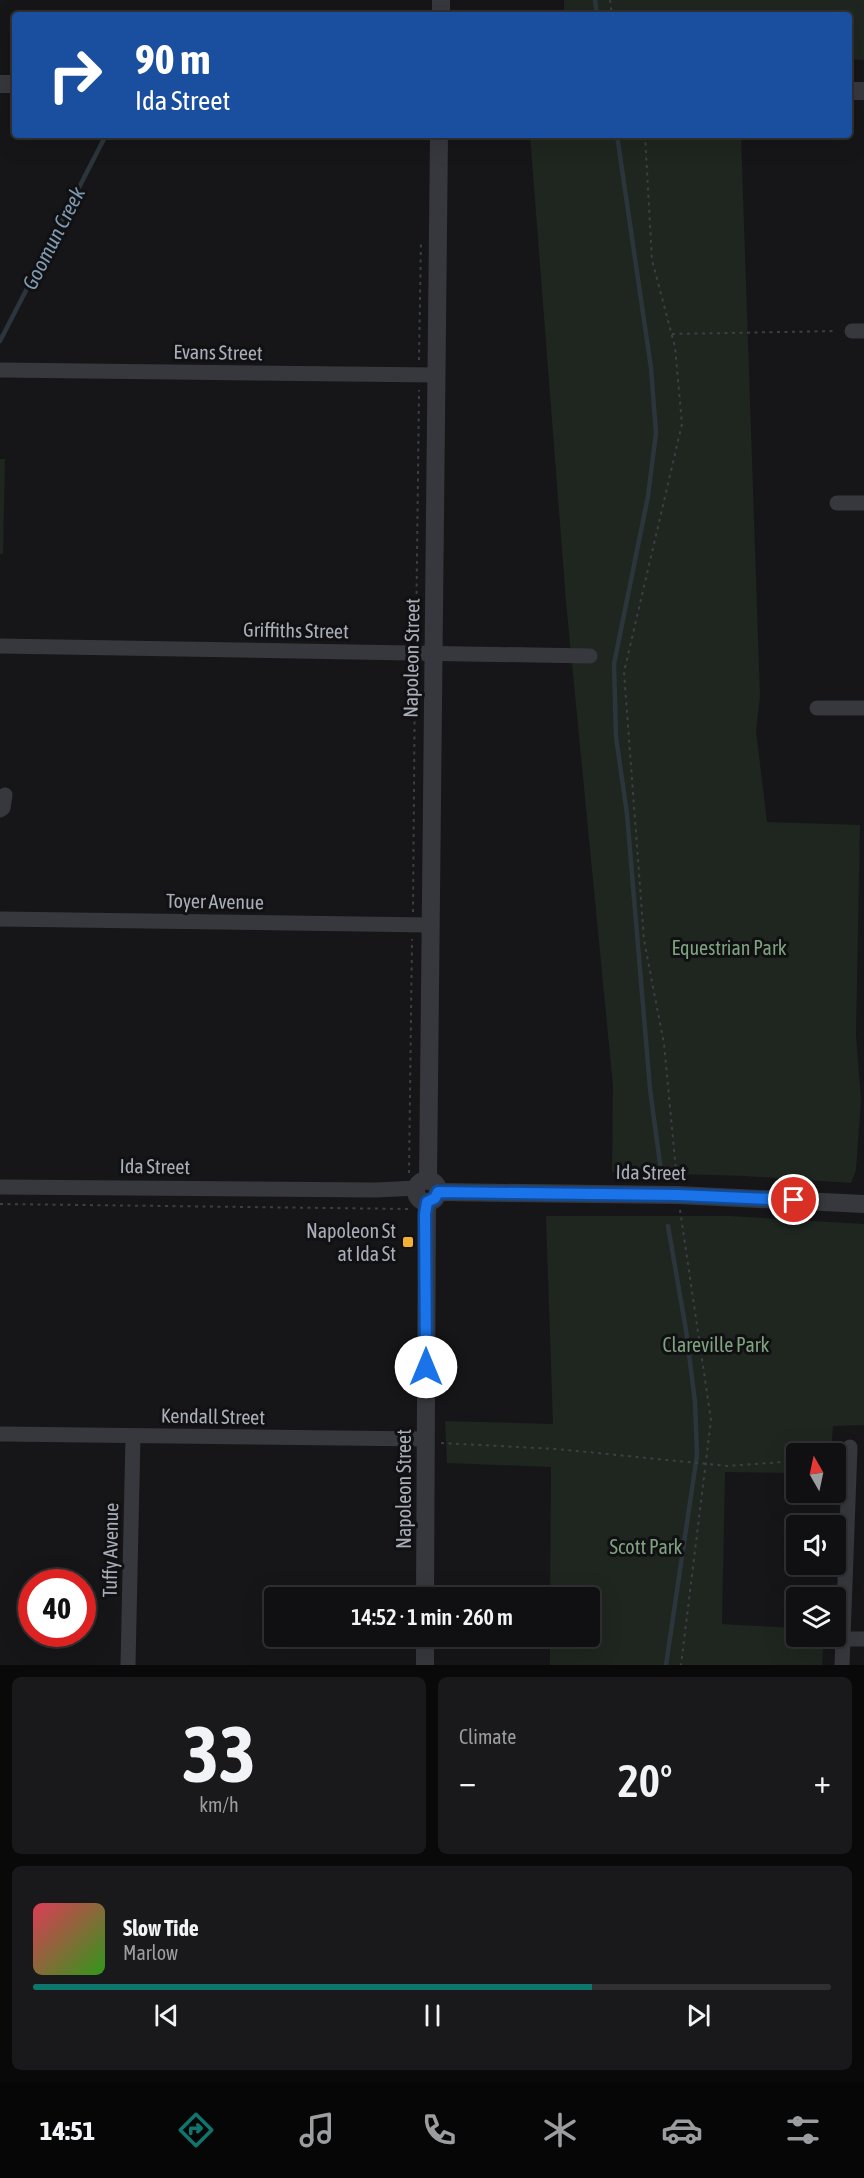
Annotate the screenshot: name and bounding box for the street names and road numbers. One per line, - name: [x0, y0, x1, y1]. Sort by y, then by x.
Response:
- street label: Evans Street: [173, 340, 263, 364]
- street label: Napoleon Street: [398, 598, 424, 718]
- street label: Griffiths Street: [243, 618, 349, 642]
- street label: Toyer Avenue: [166, 889, 264, 913]
- street label: Ida Street: [120, 1154, 191, 1178]
- street label: Ida Street: [616, 1160, 687, 1184]
- street label: Kendall Street: [161, 1404, 266, 1428]
- street label: Napoleon Street: [392, 1429, 415, 1549]
- street label: Tuffy Avenue: [98, 1502, 122, 1598]

